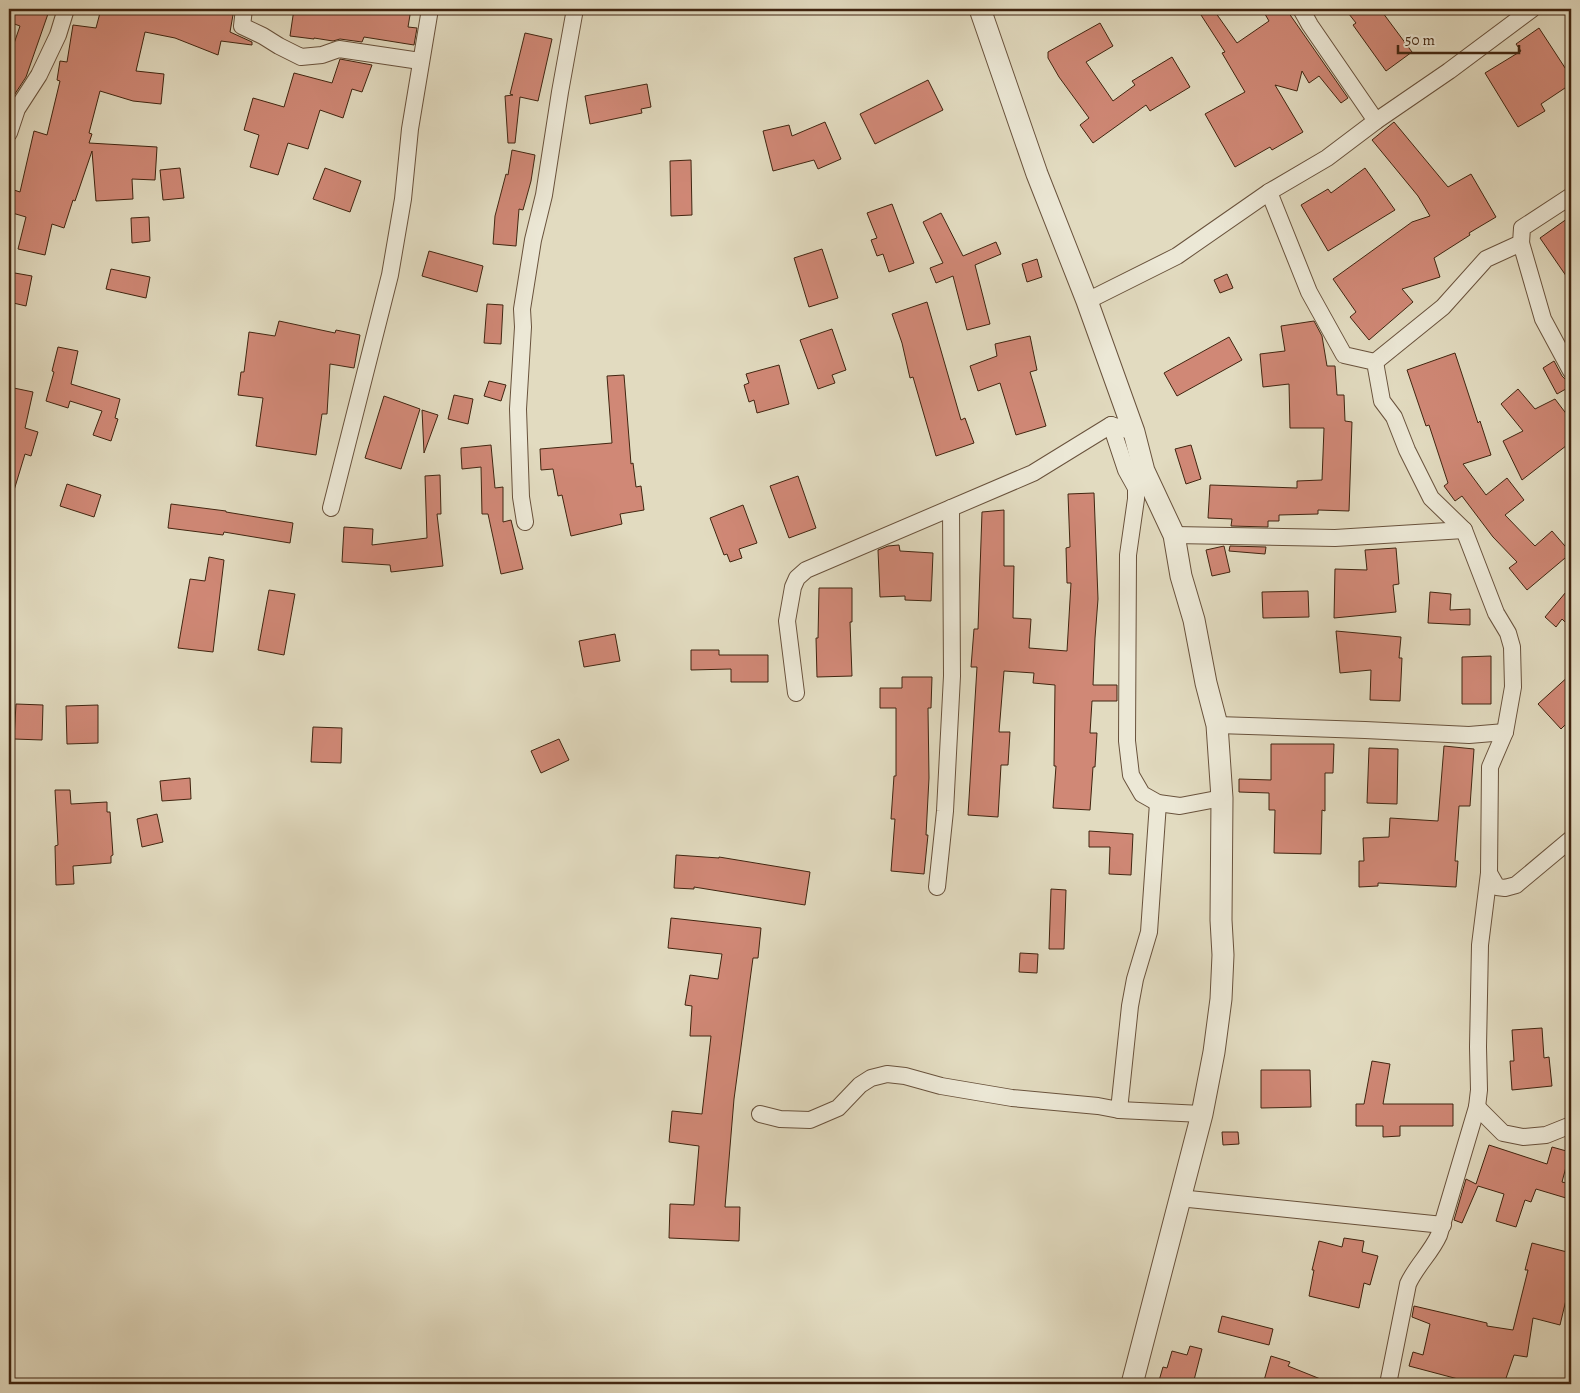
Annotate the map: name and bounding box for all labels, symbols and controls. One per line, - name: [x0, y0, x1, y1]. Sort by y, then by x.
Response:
- scale bar: [1398, 22, 1519, 54]
- text: 50 m: [1405, 30, 1435, 50]

